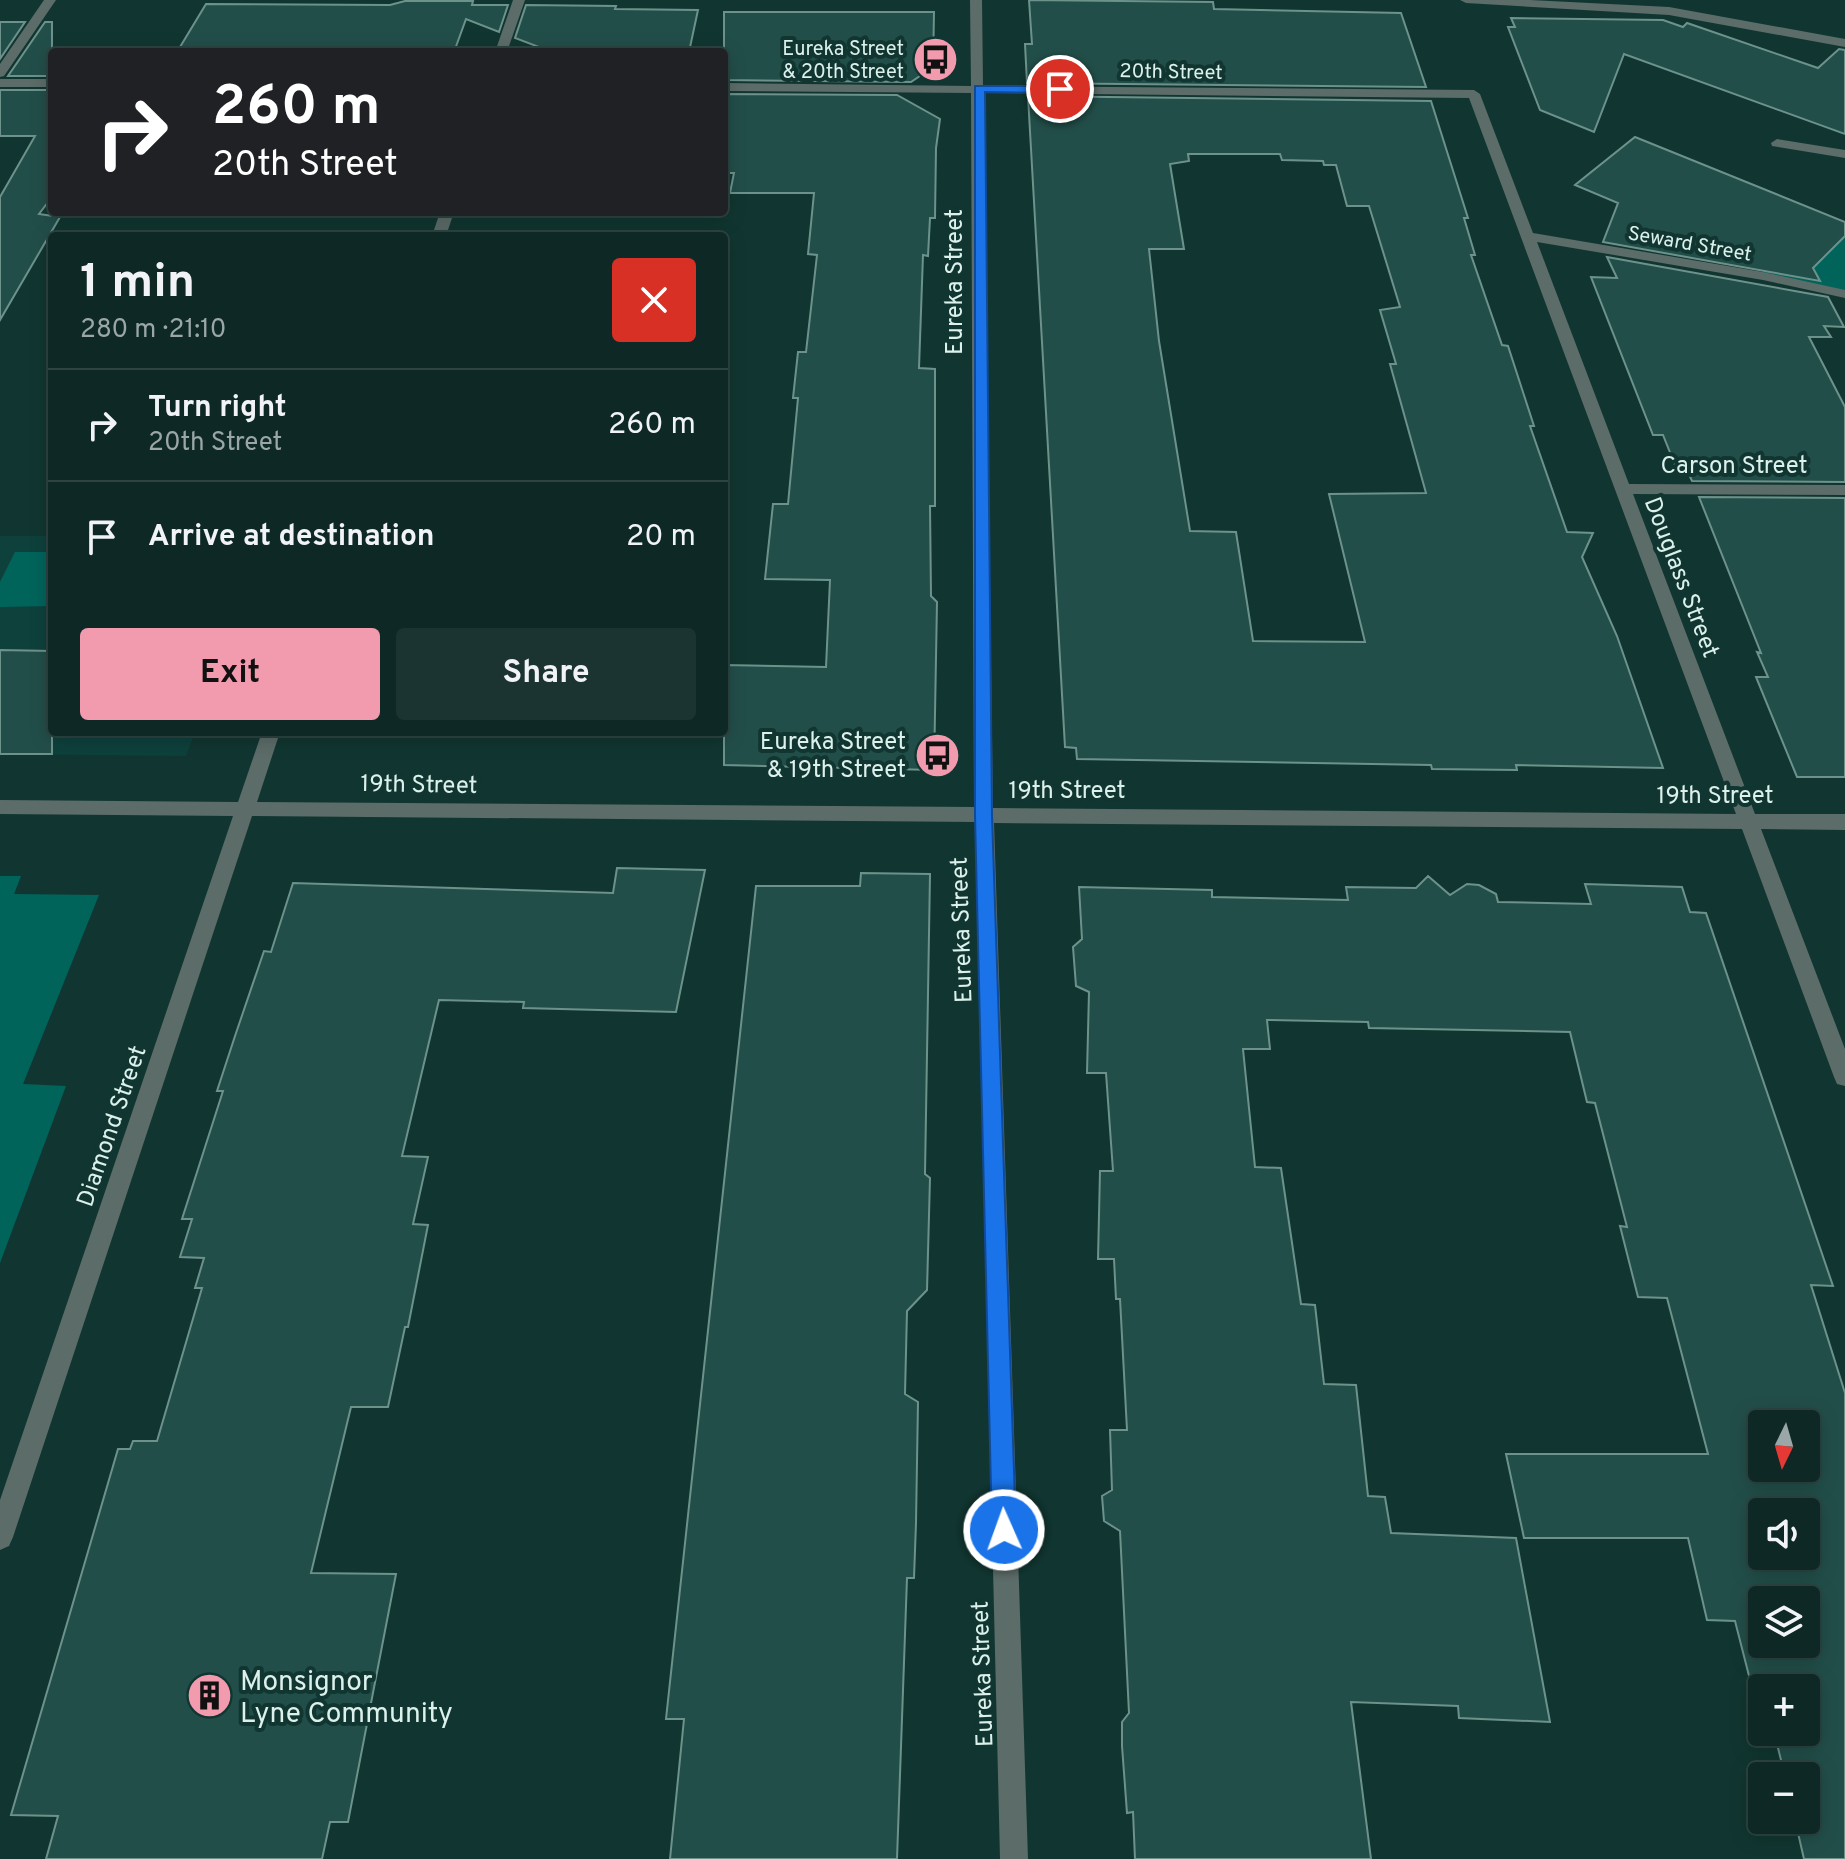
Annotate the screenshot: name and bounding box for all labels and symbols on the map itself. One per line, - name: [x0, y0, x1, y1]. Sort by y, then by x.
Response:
- bus stop icon: Eureka Street & 20th Street: [911, 35, 959, 83]
- place label: Eureka Street & 20th Street: [782, 37, 904, 86]
- pin: [1026, 55, 1094, 123]
- street label: 20th Street: [1119, 59, 1223, 87]
- street label: Eureka Street: [941, 209, 971, 355]
- street label: Seward Street: [1626, 221, 1754, 269]
- street label: Carson Street: [1660, 452, 1808, 482]
- street label: Douglass Street: [1636, 493, 1725, 662]
- place label: Eureka Street & 19th Street: [760, 728, 906, 786]
- bus stop icon: Eureka Street & 19th Street: [913, 731, 961, 779]
- street label: 19th Street: [360, 770, 478, 802]
- street label: 19th Street: [1008, 777, 1126, 807]
- street label: 19th Street: [1656, 782, 1774, 812]
- street label: Eureka Street: [945, 856, 981, 1004]
- street label: Diamond Street: [71, 1042, 154, 1211]
- north arrow: [1748, 1410, 1820, 1482]
- position arrow: [962, 1488, 1046, 1572]
- street label: Eureka Street: [966, 1600, 1002, 1748]
- place label: Monsignor Lyne Community: [240, 1665, 453, 1733]
- building icon: Monsignor Lyne Community: [185, 1672, 233, 1720]

